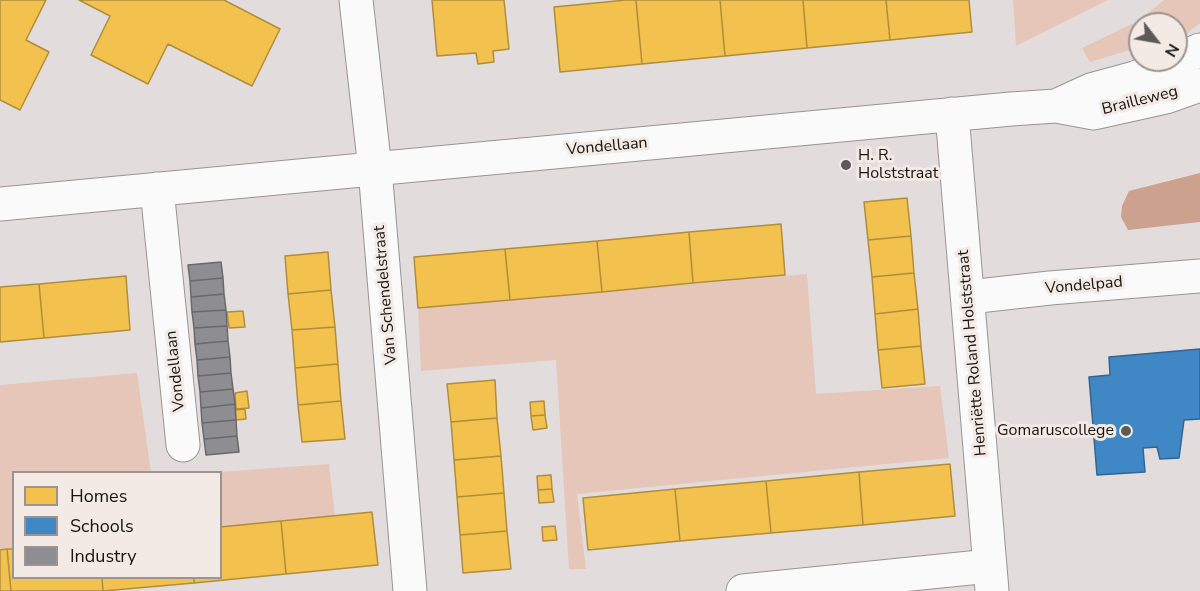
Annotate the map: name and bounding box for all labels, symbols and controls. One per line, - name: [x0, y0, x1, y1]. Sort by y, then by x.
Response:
- north arrow: [1128, 12, 1188, 72]
- text: N: [1159, 39, 1184, 61]
- street label: Brailleweg: [1100, 82, 1180, 120]
- street label: Vondellaan: [566, 134, 648, 160]
- place label: H. R. Holststraat: [858, 146, 938, 184]
- marker: H. R. Holststraat: [839, 158, 853, 172]
- street label: Van Schendelstraat: [370, 225, 402, 365]
- street label: Henriëtte Roland Holststraat: [954, 249, 992, 457]
- street label: Vondelpad: [1044, 273, 1124, 299]
- street label: Vondellaan: [162, 330, 190, 412]
- place label: Gomaruscollege: [997, 421, 1114, 441]
- marker: Gomaruscollege: [1119, 424, 1133, 438]
- legend: [12, 471, 222, 579]
- text: Homes: [70, 484, 127, 508]
- text: Schools: [70, 514, 134, 538]
- text: Industry: [70, 544, 137, 568]

